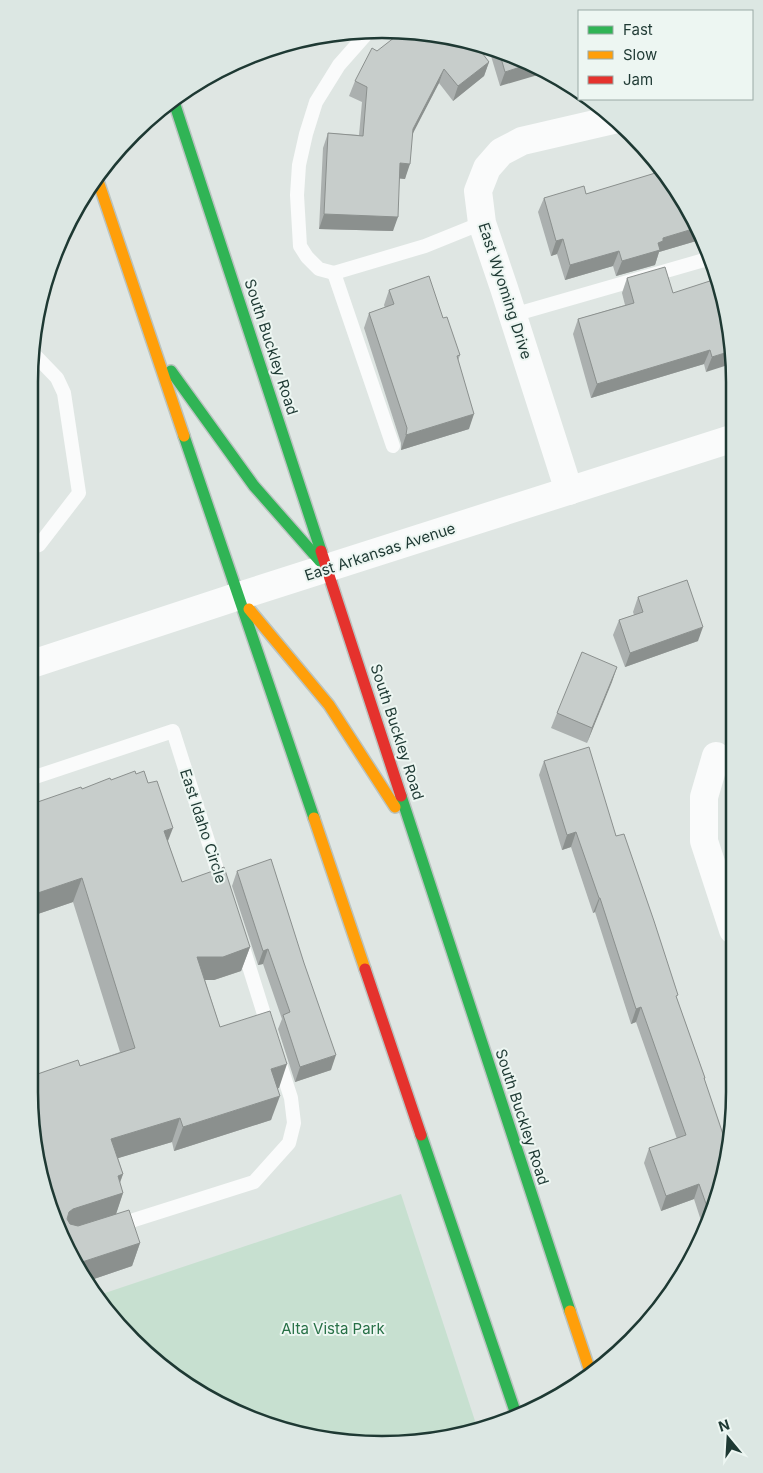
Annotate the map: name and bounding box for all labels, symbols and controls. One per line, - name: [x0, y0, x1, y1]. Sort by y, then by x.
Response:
- legend: [578, 10, 753, 100]
- text: Fast: [623, 20, 653, 39]
- text: Slow: [623, 45, 657, 64]
- text: Jam: [623, 70, 653, 89]
- street label: East Wyoming Drive: [474, 220, 537, 362]
- street label: South Buckley Road: [241, 276, 302, 417]
- street label: East Arkansas Avenue: [302, 518, 458, 585]
- street label: South Buckley Road: [367, 661, 428, 802]
- street label: East Idaho Circle: [176, 766, 231, 885]
- street label: South Buckley Road: [492, 1046, 553, 1187]
- park label: Alta Vista Park: [281, 1319, 385, 1338]
- north arrow: [703, 1413, 753, 1463]
- text: N: [716, 1415, 732, 1435]

